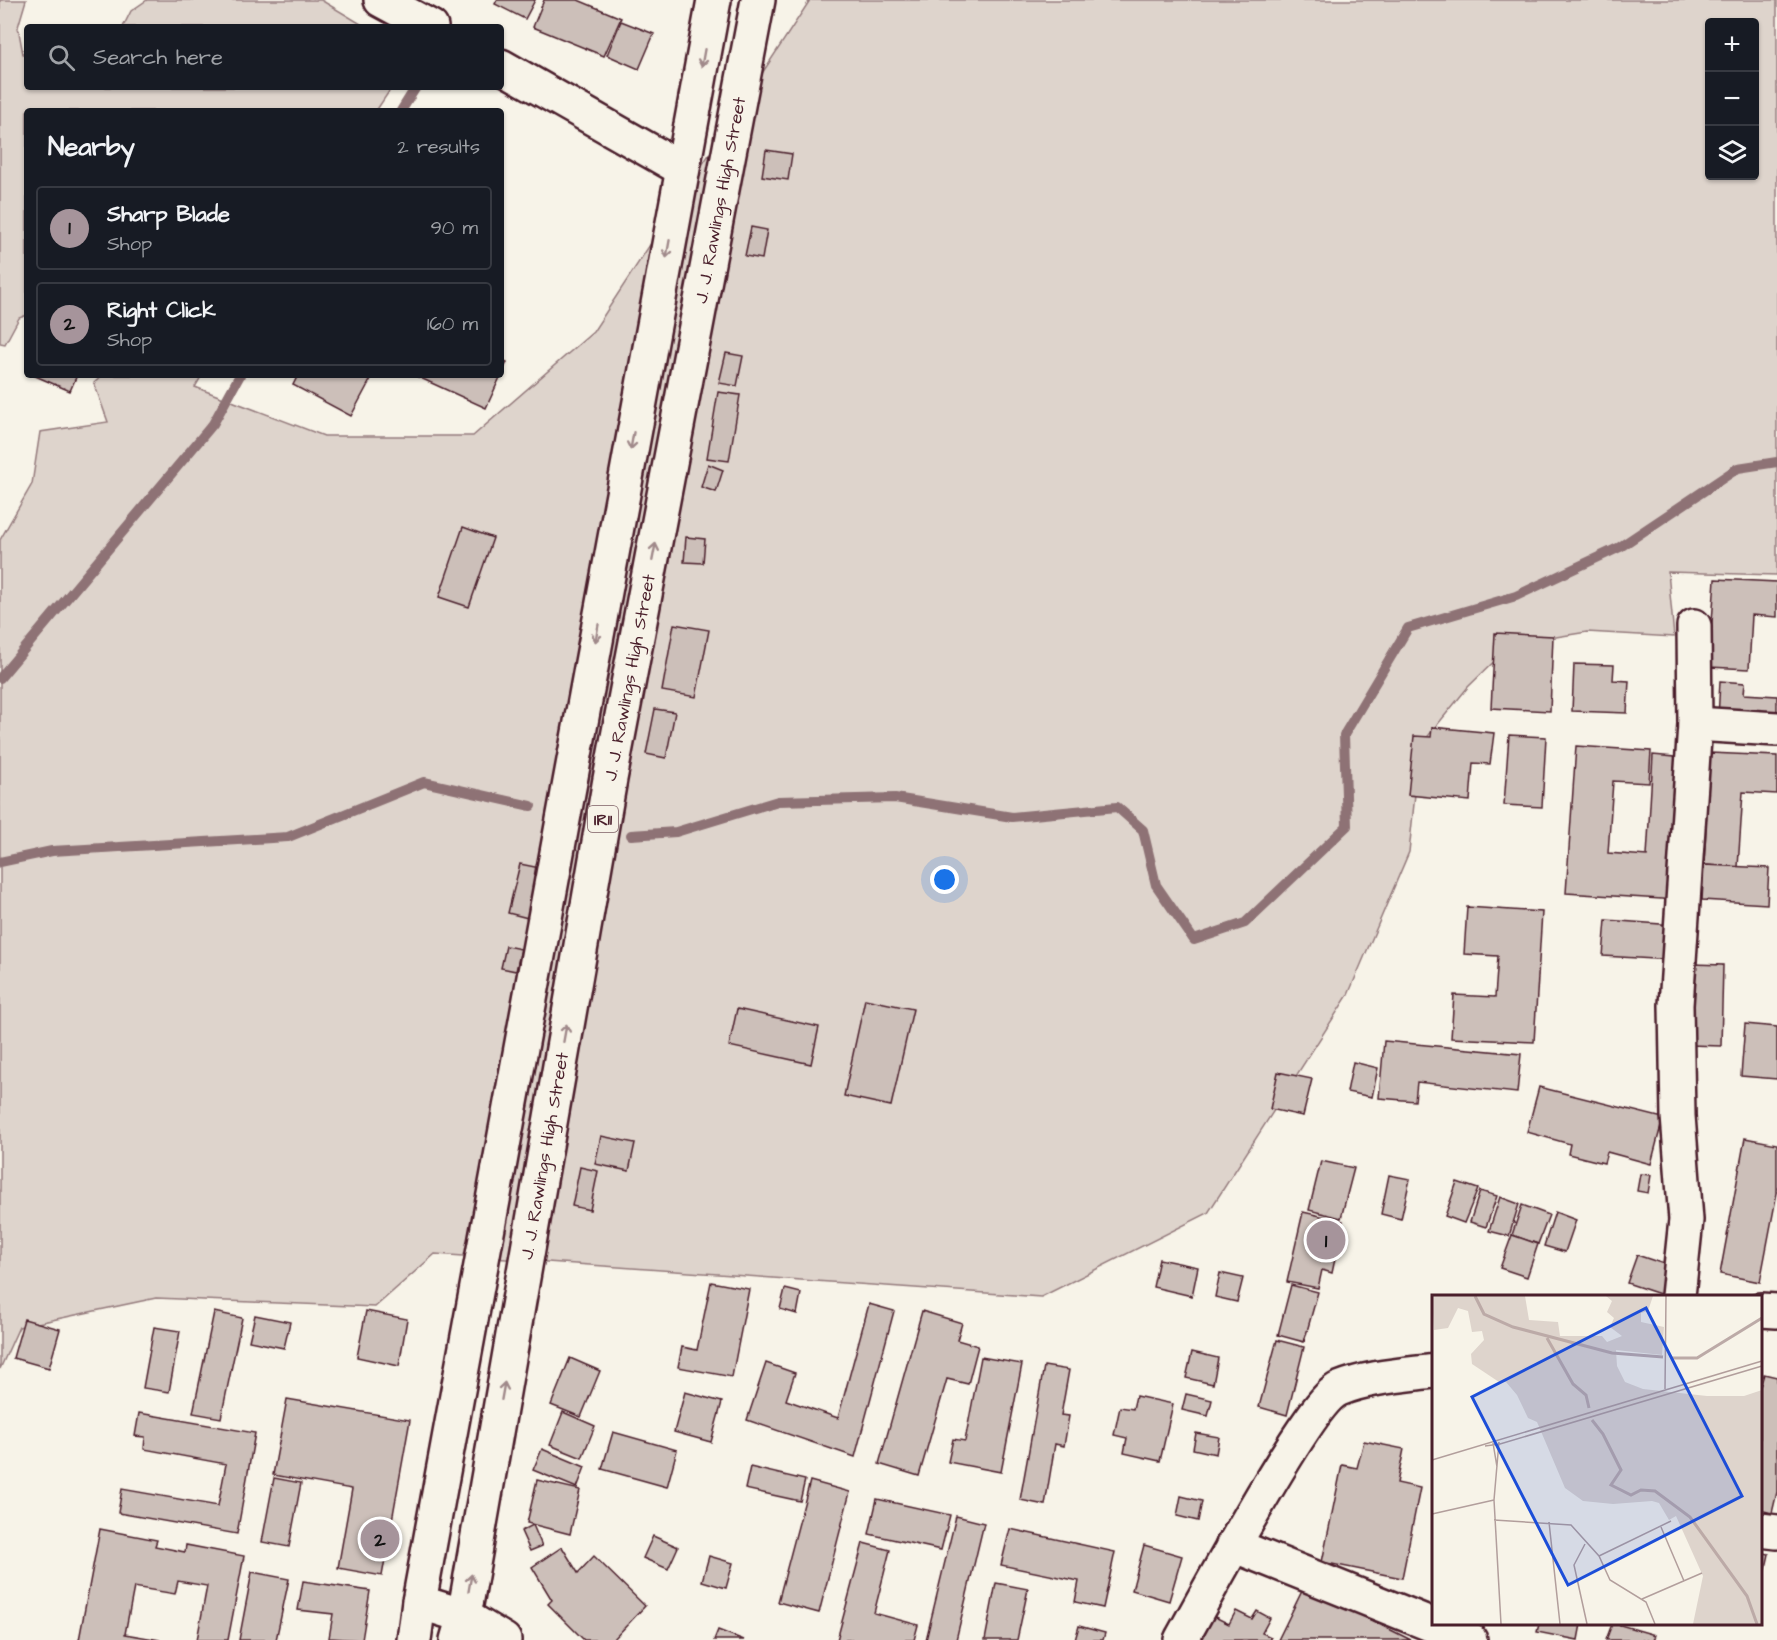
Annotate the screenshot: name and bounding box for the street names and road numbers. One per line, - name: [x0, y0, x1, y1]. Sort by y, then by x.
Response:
- street label: J. J. Rawlings High Street: [689, 94, 752, 306]
- street label: J. J. Rawlings High Street: [598, 571, 662, 783]
- road number: IR11: [588, 806, 618, 832]
- street label: J. J. Rawlings High Street: [514, 1050, 575, 1262]

